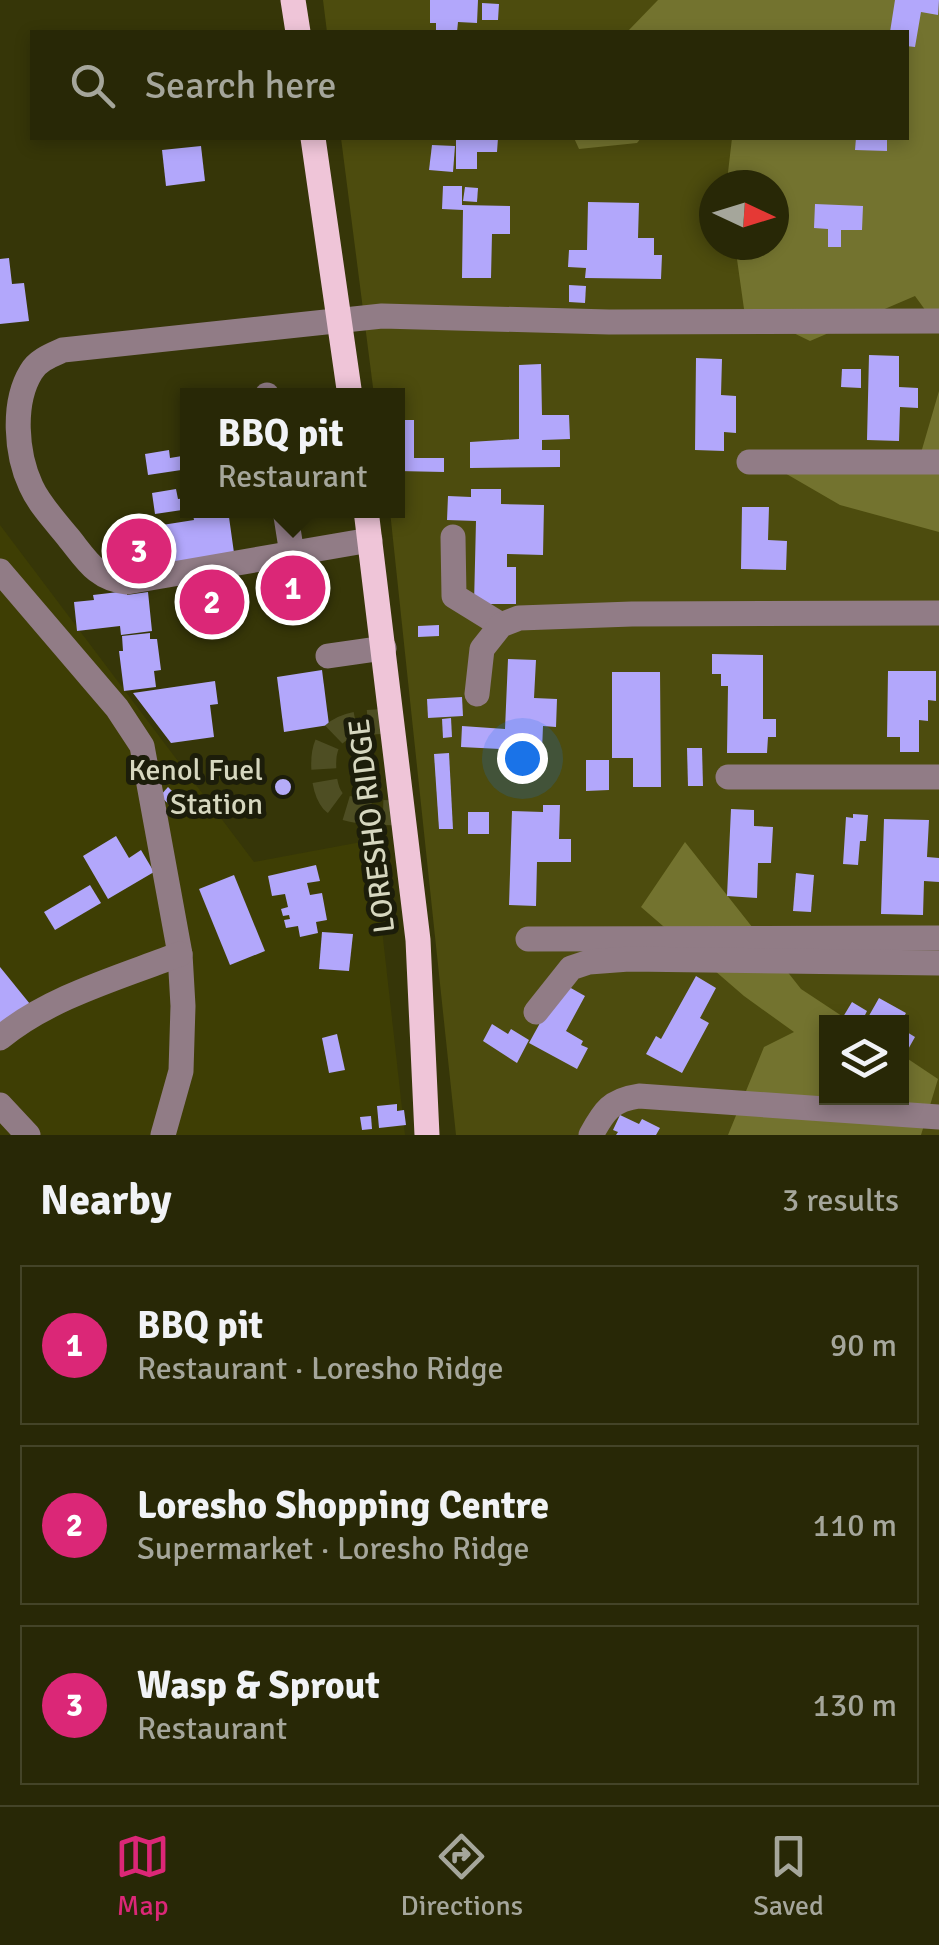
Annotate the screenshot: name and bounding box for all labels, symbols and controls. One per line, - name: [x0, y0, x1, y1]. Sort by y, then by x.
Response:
- search box: [30, 30, 909, 140]
- icon: search: [65, 58, 120, 113]
- text: Search here: [145, 62, 337, 109]
- north arrow: [699, 170, 789, 260]
- popup: [180, 388, 405, 518]
- text: BBQ pit: [217, 410, 343, 457]
- text: Restaurant: [217, 457, 368, 496]
- pin: 3: [106, 514, 172, 588]
- pin: 1: [260, 550, 326, 626]
- pin: 2: [180, 564, 244, 640]
- street label: LORESHO RIDGE: [341, 717, 403, 935]
- your location: [497, 733, 548, 784]
- place label: Kenol Fuel Station: [128, 752, 263, 823]
- marker: Kenol Fuel Station: [272, 776, 294, 798]
- map controls: [819, 1015, 909, 1105]
- button: layers: [819, 1015, 909, 1105]
- text: Nearby: [40, 1175, 172, 1226]
- text: 3 results: [782, 1181, 899, 1220]
- text: BBQ pit: [137, 1302, 263, 1349]
- text: 1: [66, 1326, 83, 1365]
- text: 90 m: [830, 1326, 897, 1365]
- text: Restaurant · Loresho Ridge: [137, 1349, 504, 1388]
- text: Loresho Shopping Centre: [137, 1482, 549, 1529]
- text: 2: [66, 1506, 83, 1545]
- text: 110 m: [813, 1506, 897, 1545]
- text: Supermarket · Loresho Ridge: [137, 1529, 530, 1568]
- text: Wasp & Sprout: [137, 1662, 380, 1709]
- text: 3: [66, 1686, 83, 1725]
- text: 130 m: [813, 1686, 897, 1725]
- text: Restaurant: [137, 1709, 287, 1748]
- tab: Map: [115, 1829, 170, 1923]
- tab: Directions: [401, 1829, 523, 1923]
- tab: Saved: [753, 1829, 824, 1923]

